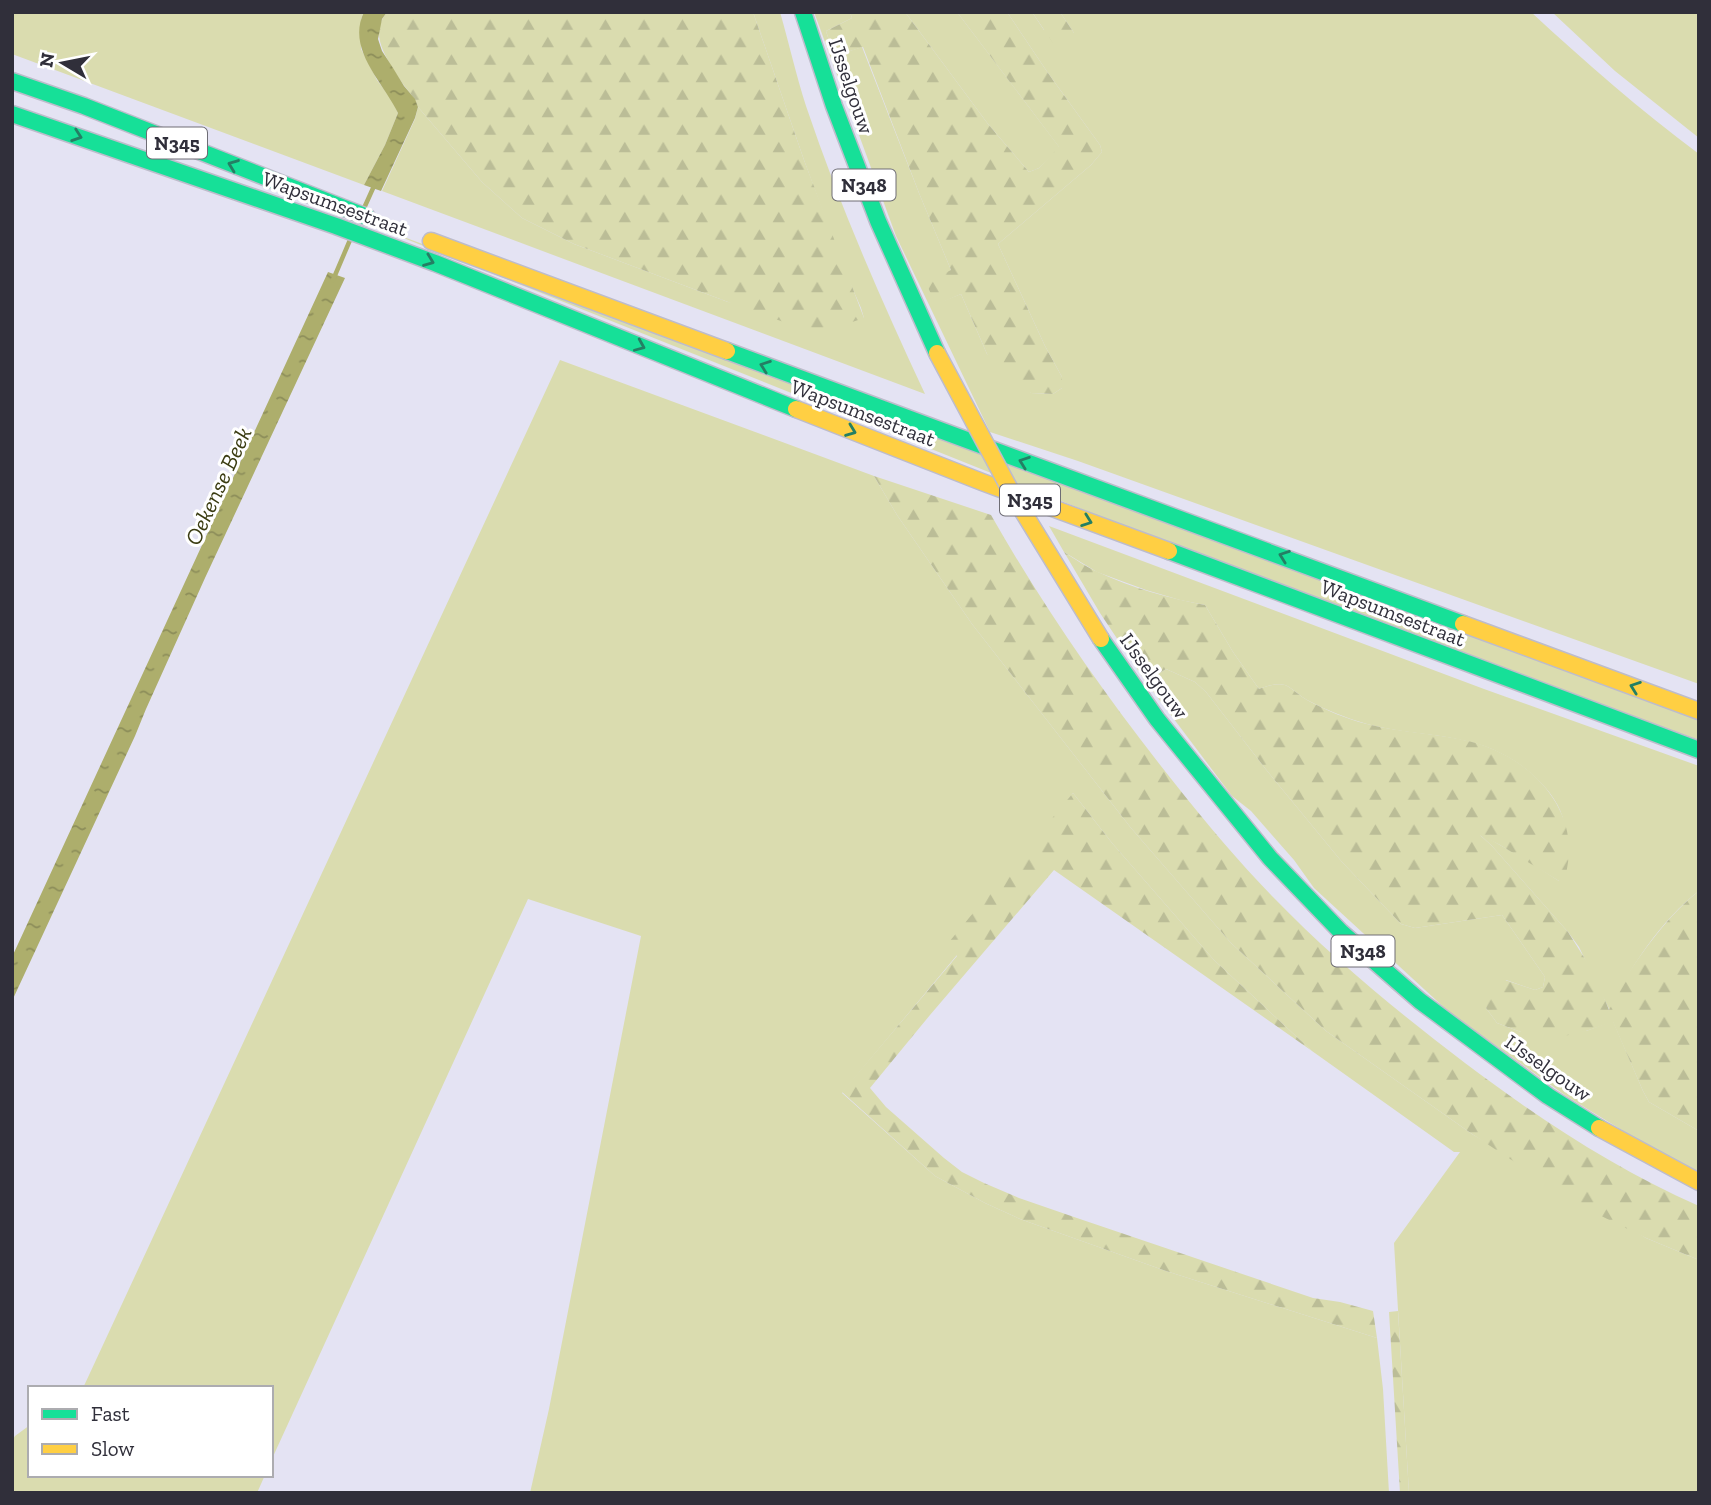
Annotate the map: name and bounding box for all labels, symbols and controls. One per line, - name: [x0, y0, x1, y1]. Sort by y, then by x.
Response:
- north arrow: [28, 28, 98, 98]
- street label: IJsselgouw: [823, 35, 879, 137]
- text: N: [34, 51, 59, 69]
- road number: N345: [147, 127, 207, 158]
- one-way arrow: [70, 128, 82, 142]
- one-way arrow: [227, 159, 239, 173]
- street label: Wapsumsestraat: [259, 166, 411, 241]
- road number: N348: [832, 169, 896, 200]
- one-way arrow: [423, 252, 435, 266]
- one-way arrow: [633, 338, 645, 352]
- one-way arrow: [759, 360, 771, 374]
- street label: Wapsumsestraat: [788, 374, 939, 452]
- water label: Oekense Beek: [178, 423, 258, 549]
- one-way arrow: [845, 423, 857, 437]
- one-way arrow: [1018, 456, 1030, 470]
- road number: N345: [1000, 485, 1060, 516]
- one-way arrow: [1080, 513, 1092, 527]
- one-way arrow: [1278, 551, 1290, 565]
- street label: Wapsumsestraat: [1318, 574, 1469, 652]
- street label: IJsselgouw: [1115, 628, 1194, 723]
- one-way arrow: [1629, 681, 1641, 695]
- road number: N348: [1332, 936, 1394, 967]
- street label: IJsselgouw: [1500, 1029, 1596, 1106]
- legend: [28, 1386, 273, 1477]
- text: Fast: [91, 1401, 130, 1426]
- text: Slow: [91, 1436, 134, 1461]

